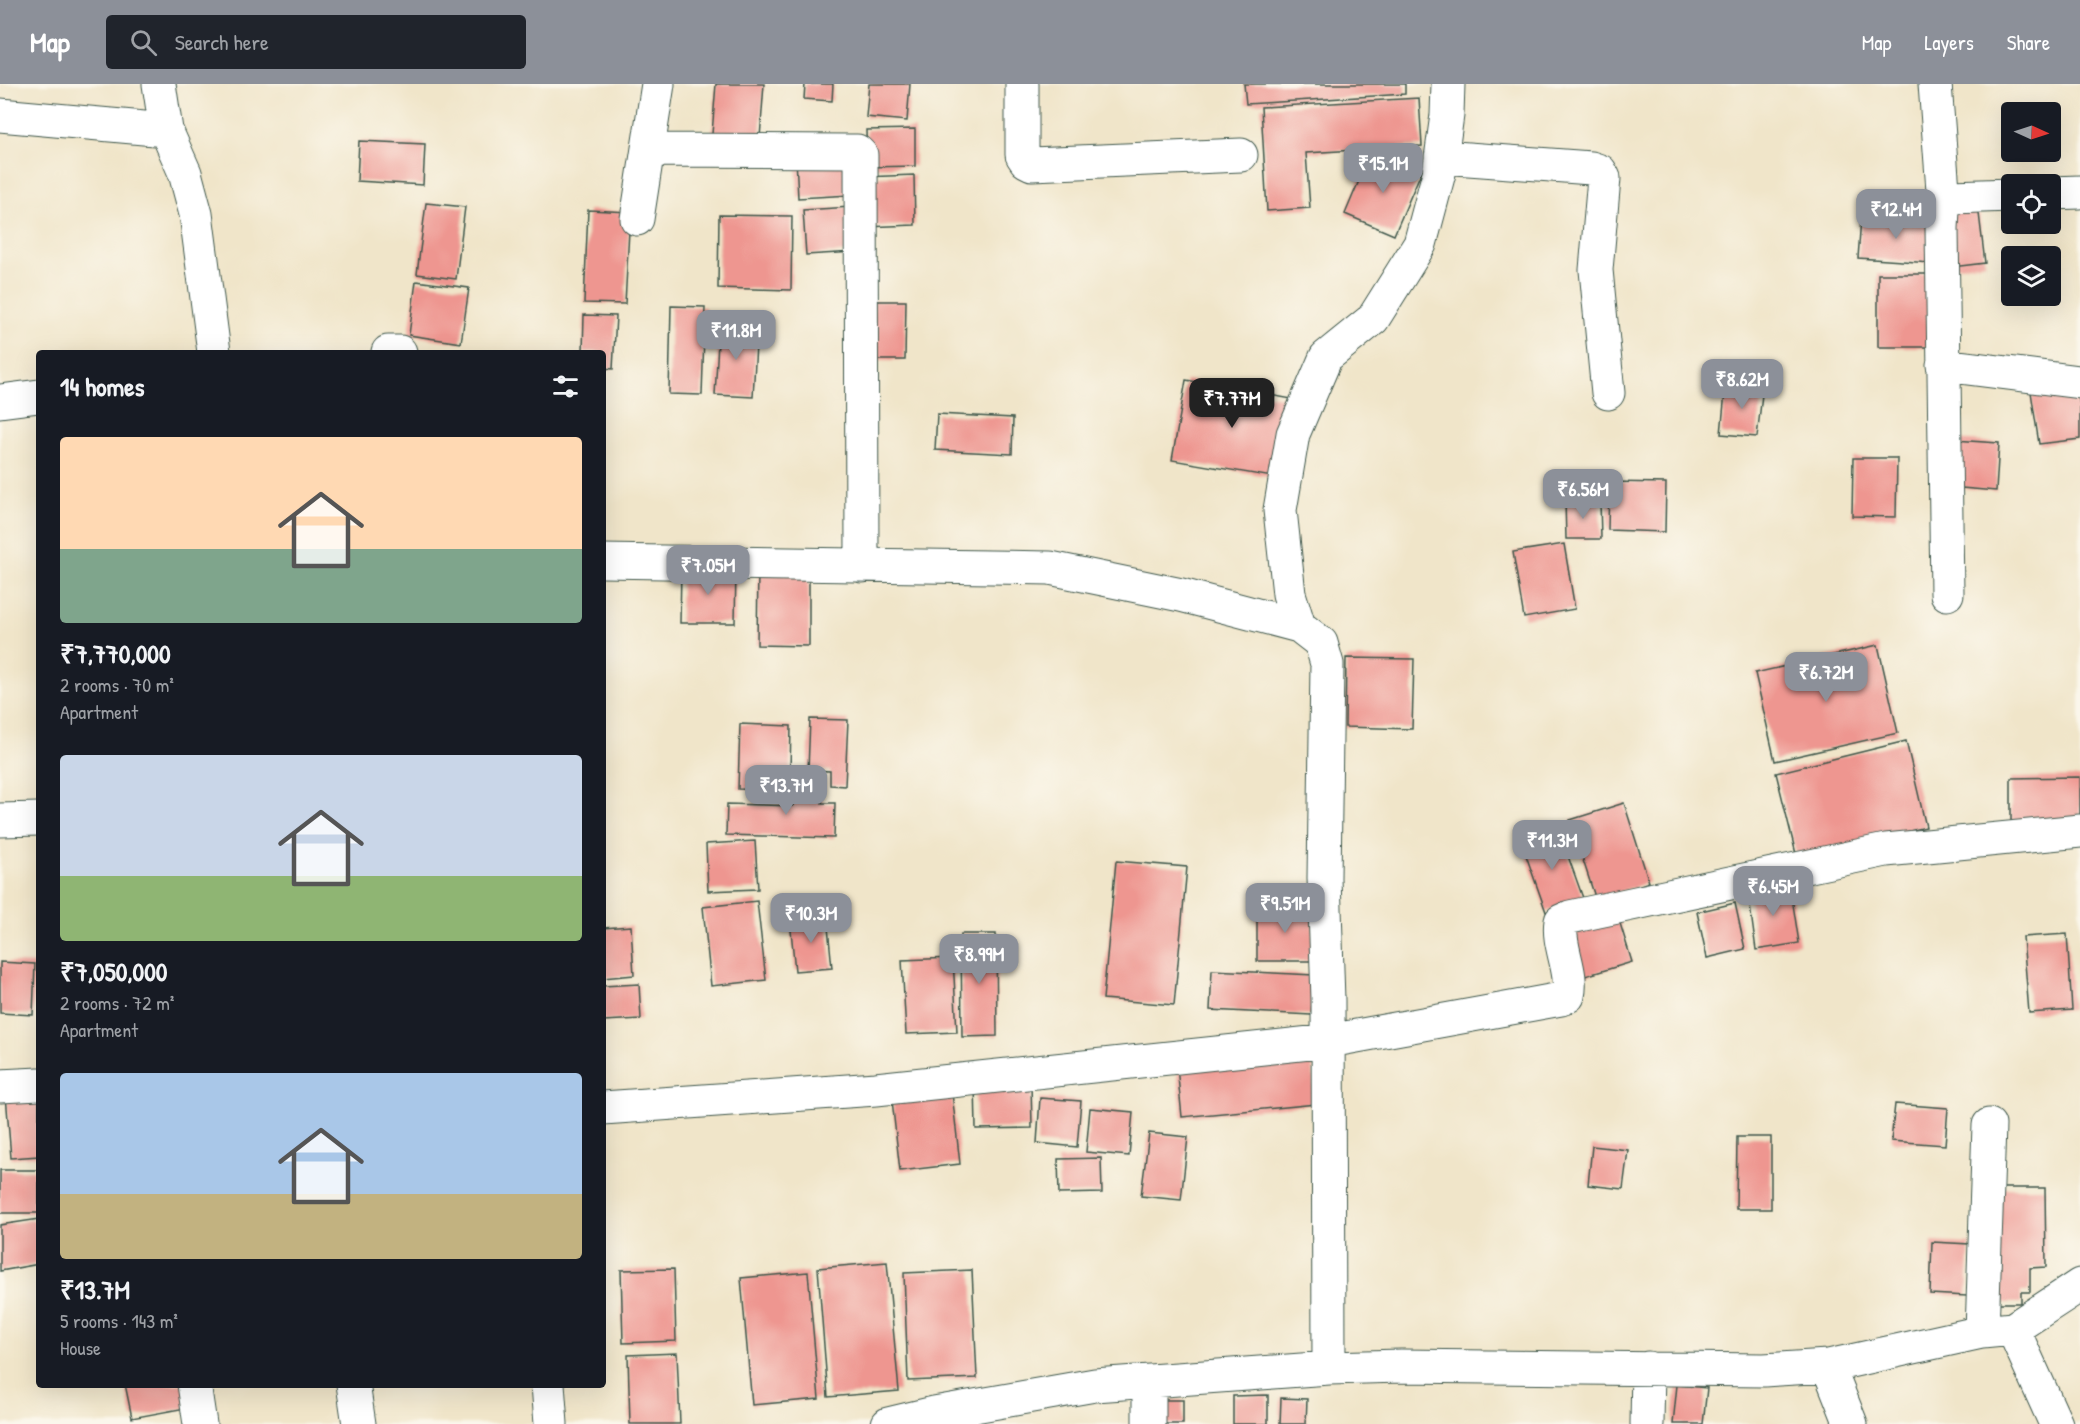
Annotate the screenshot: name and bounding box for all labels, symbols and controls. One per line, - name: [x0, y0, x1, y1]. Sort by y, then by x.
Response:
- search box: [106, 15, 526, 69]
- text: Map: [30, 23, 70, 61]
- icon: search: [127, 26, 160, 59]
- text: Search here: [175, 27, 269, 57]
- text: Map: [1862, 28, 1891, 57]
- text: Layers: [1924, 28, 1974, 57]
- text: Share: [2007, 28, 2050, 57]
- north arrow: [2001, 102, 2061, 162]
- map controls: [2001, 102, 2061, 306]
- pin: ₹15.1M: [1334, 143, 1432, 194]
- text: ₹15.1M: [1358, 149, 1408, 176]
- button: locate: [2001, 174, 2061, 234]
- pin: ₹12.4M: [1847, 189, 1945, 240]
- text: ₹12.4M: [1870, 195, 1922, 222]
- button: layers: [2001, 246, 2061, 306]
- pin: ₹11.8M: [687, 310, 785, 361]
- text: ₹11.8M: [711, 316, 761, 343]
- pin: ₹8.62M: [1693, 359, 1791, 410]
- text: ₹8.62M: [1715, 365, 1769, 392]
- text: 14 homes: [60, 369, 145, 404]
- icon: filters: [549, 370, 582, 403]
- pin: ₹7.77M: [1183, 378, 1281, 429]
- text: ₹7.77M: [1203, 384, 1261, 411]
- pin: ₹6.56M: [1534, 469, 1632, 520]
- text: ₹6.56M: [1557, 475, 1609, 502]
- icon: home: [267, 476, 375, 584]
- pin: ₹7.05M: [659, 545, 757, 596]
- text: ₹7.05M: [681, 551, 735, 578]
- text: ₹7,770,000: [60, 636, 171, 671]
- pin: ₹6.72M: [1777, 652, 1875, 703]
- text: ₹6.72M: [1799, 658, 1853, 685]
- text: 2 rooms · 70 m²: [60, 671, 174, 698]
- text: Apartment: [60, 698, 138, 725]
- pin: ₹13.7M: [737, 765, 835, 816]
- text: ₹13.7M: [759, 771, 813, 798]
- icon: home: [267, 794, 375, 902]
- pin: ₹11.3M: [1503, 820, 1601, 871]
- text: ₹11.3M: [1526, 826, 1578, 853]
- pin: ₹6.45M: [1724, 866, 1822, 917]
- text: ₹6.45M: [1747, 872, 1799, 899]
- pin: ₹9.51M: [1236, 883, 1334, 934]
- text: ₹9.51M: [1260, 889, 1310, 916]
- pin: ₹10.3M: [762, 893, 860, 944]
- text: ₹10.3M: [785, 899, 837, 926]
- pin: ₹8.99M: [930, 934, 1028, 985]
- text: ₹8.99M: [954, 940, 1004, 967]
- text: ₹7,050,000: [60, 954, 167, 989]
- text: 2 rooms · 72 m²: [60, 989, 174, 1016]
- text: Apartment: [60, 1016, 138, 1043]
- icon: home: [267, 1112, 375, 1220]
- text: ₹13.7M: [60, 1272, 130, 1307]
- text: 5 rooms · 143 m²: [60, 1307, 178, 1334]
- text: House: [60, 1334, 101, 1361]

